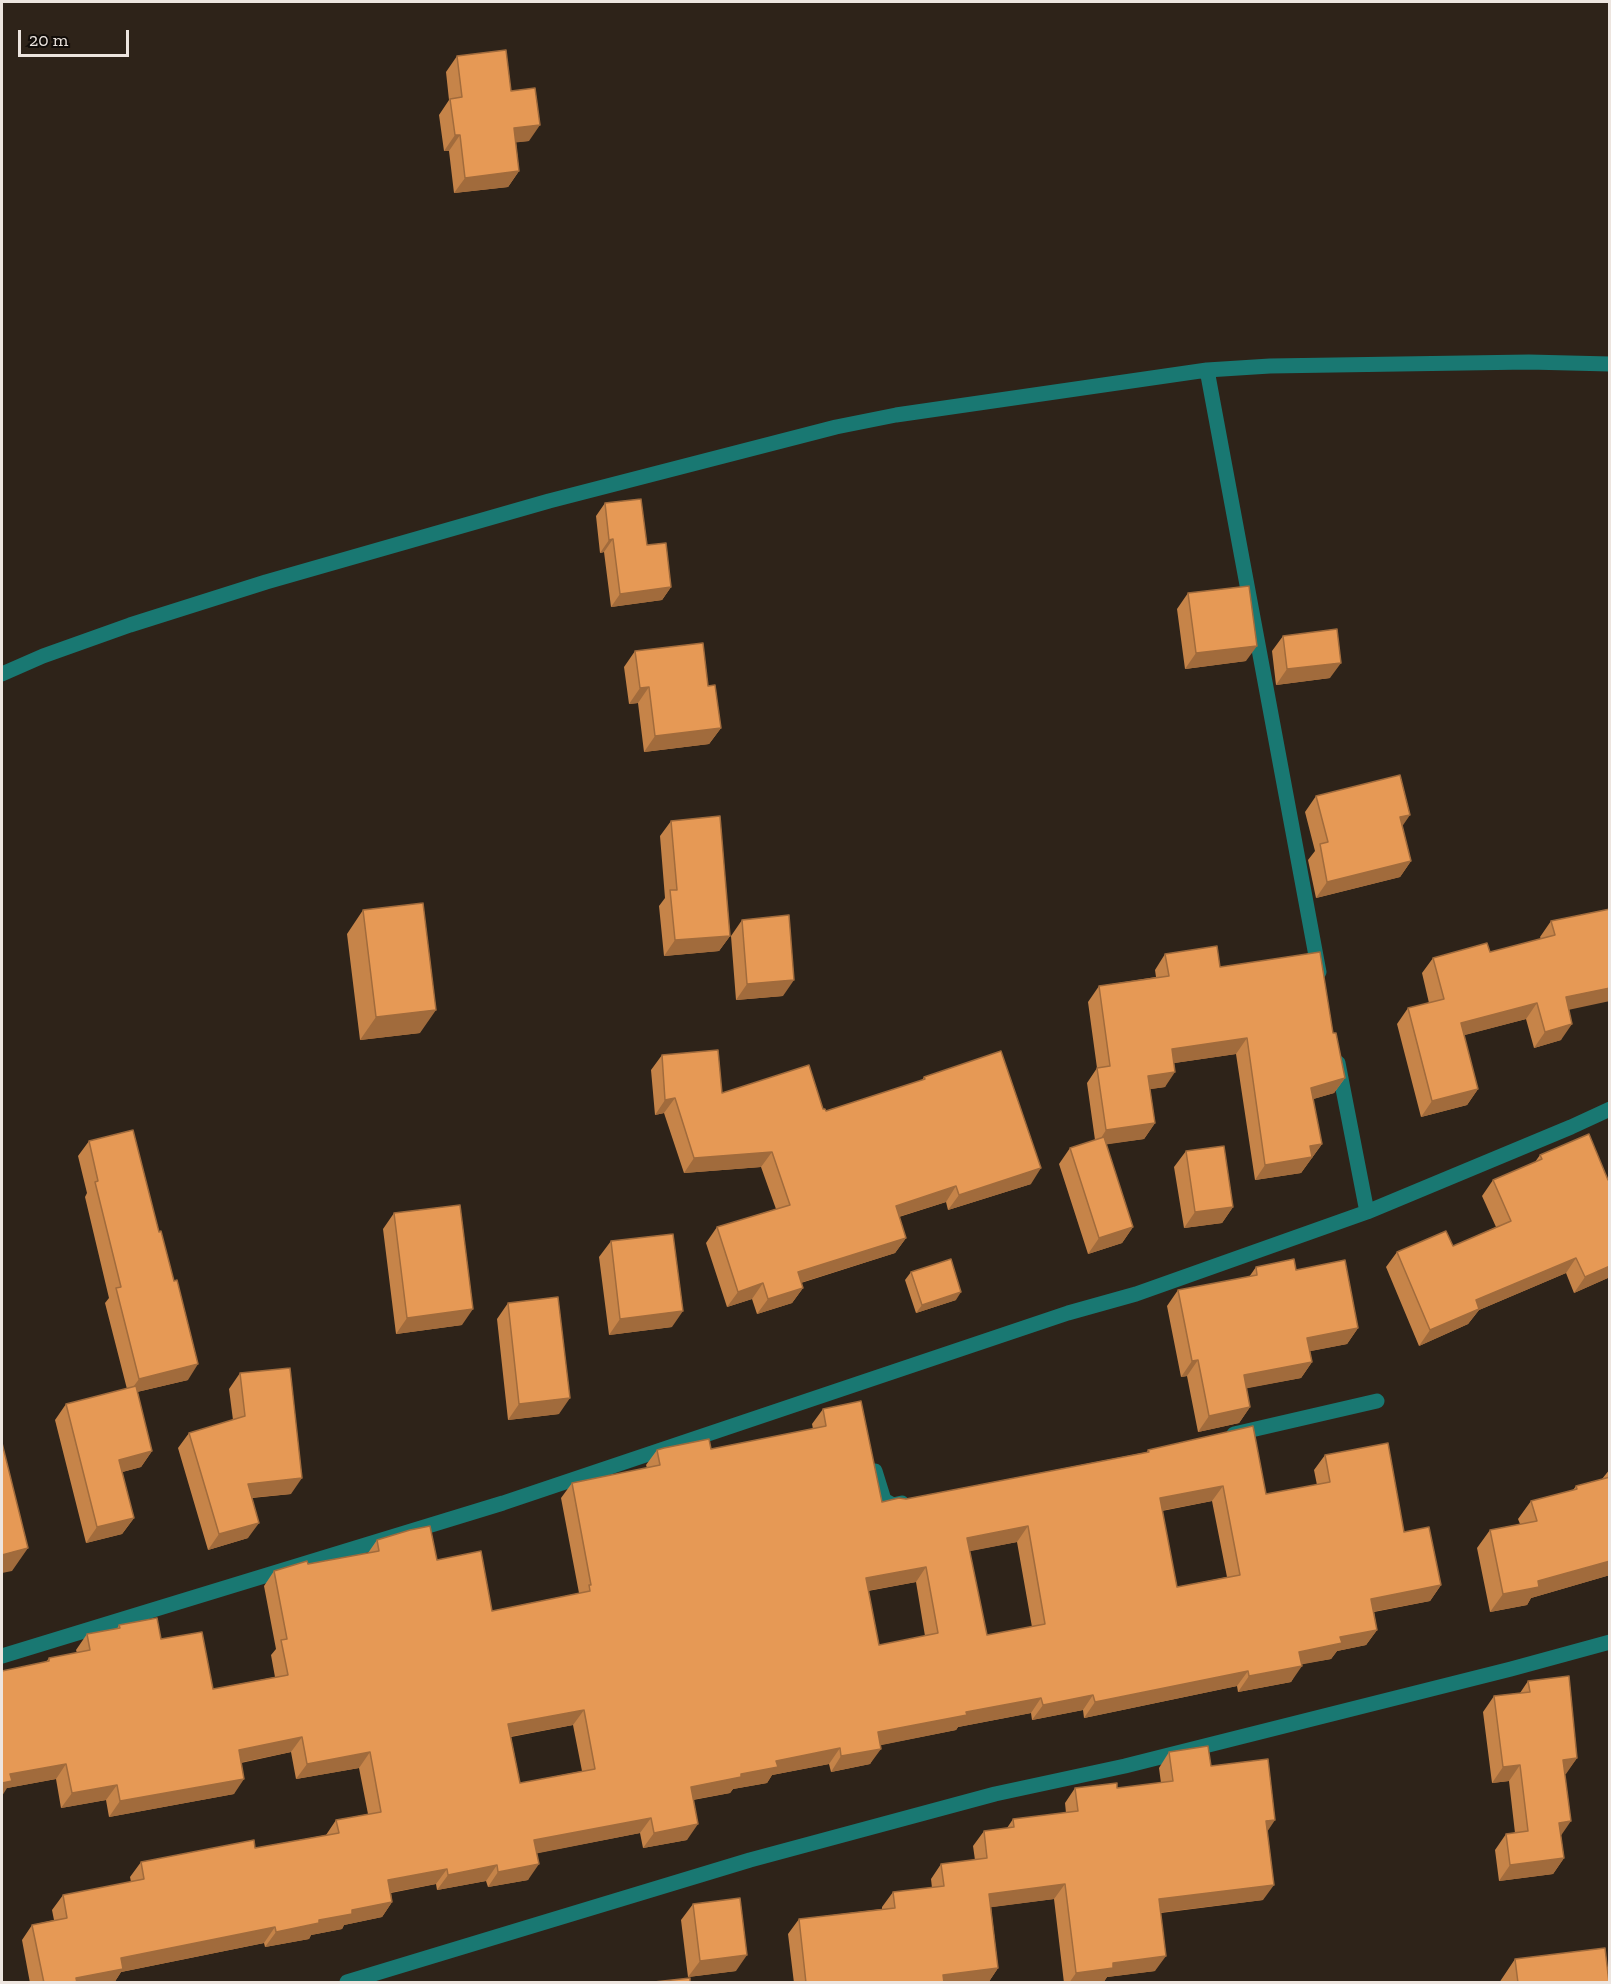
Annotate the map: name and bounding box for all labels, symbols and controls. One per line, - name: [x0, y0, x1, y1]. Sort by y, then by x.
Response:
- scale bar: [21, 18, 132, 56]
- text: 20 m: [29, 29, 68, 51]

